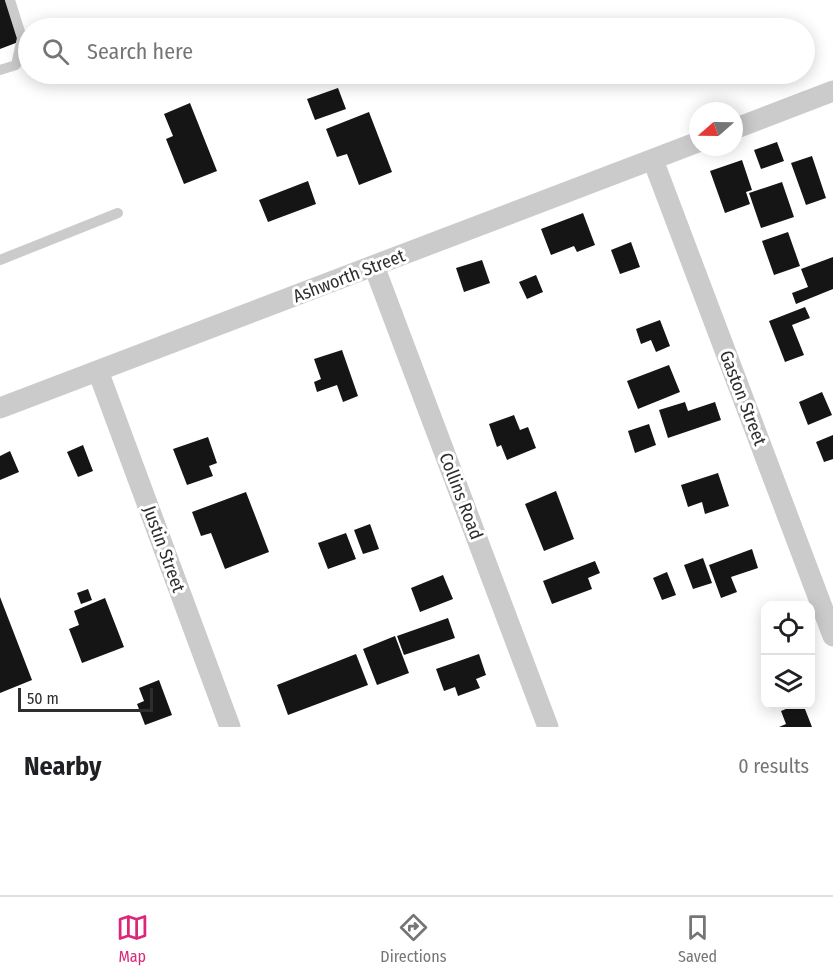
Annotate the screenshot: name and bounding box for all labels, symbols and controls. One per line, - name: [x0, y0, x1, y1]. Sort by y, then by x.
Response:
- search box: [18, 18, 815, 84]
- icon: search: [39, 35, 72, 68]
- text: Search here: [87, 38, 193, 65]
- north arrow: [689, 102, 743, 156]
- street label: Ashworth Street: [290, 245, 408, 307]
- street label: Gaston Street: [715, 347, 771, 449]
- street label: Collins Road: [434, 450, 488, 542]
- street label: Justin Street: [138, 503, 190, 595]
- map controls: [761, 601, 815, 709]
- button: locate: [761, 601, 815, 655]
- button: layers: [761, 655, 815, 709]
- scale bar: [18, 685, 153, 712]
- text: 50 m: [27, 689, 59, 708]
- text: Nearby: [24, 751, 101, 782]
- text: 0 results: [738, 754, 809, 778]
- tab: Map: [116, 911, 149, 966]
- tab: Directions: [380, 911, 447, 966]
- tab: Saved: [678, 911, 717, 966]

